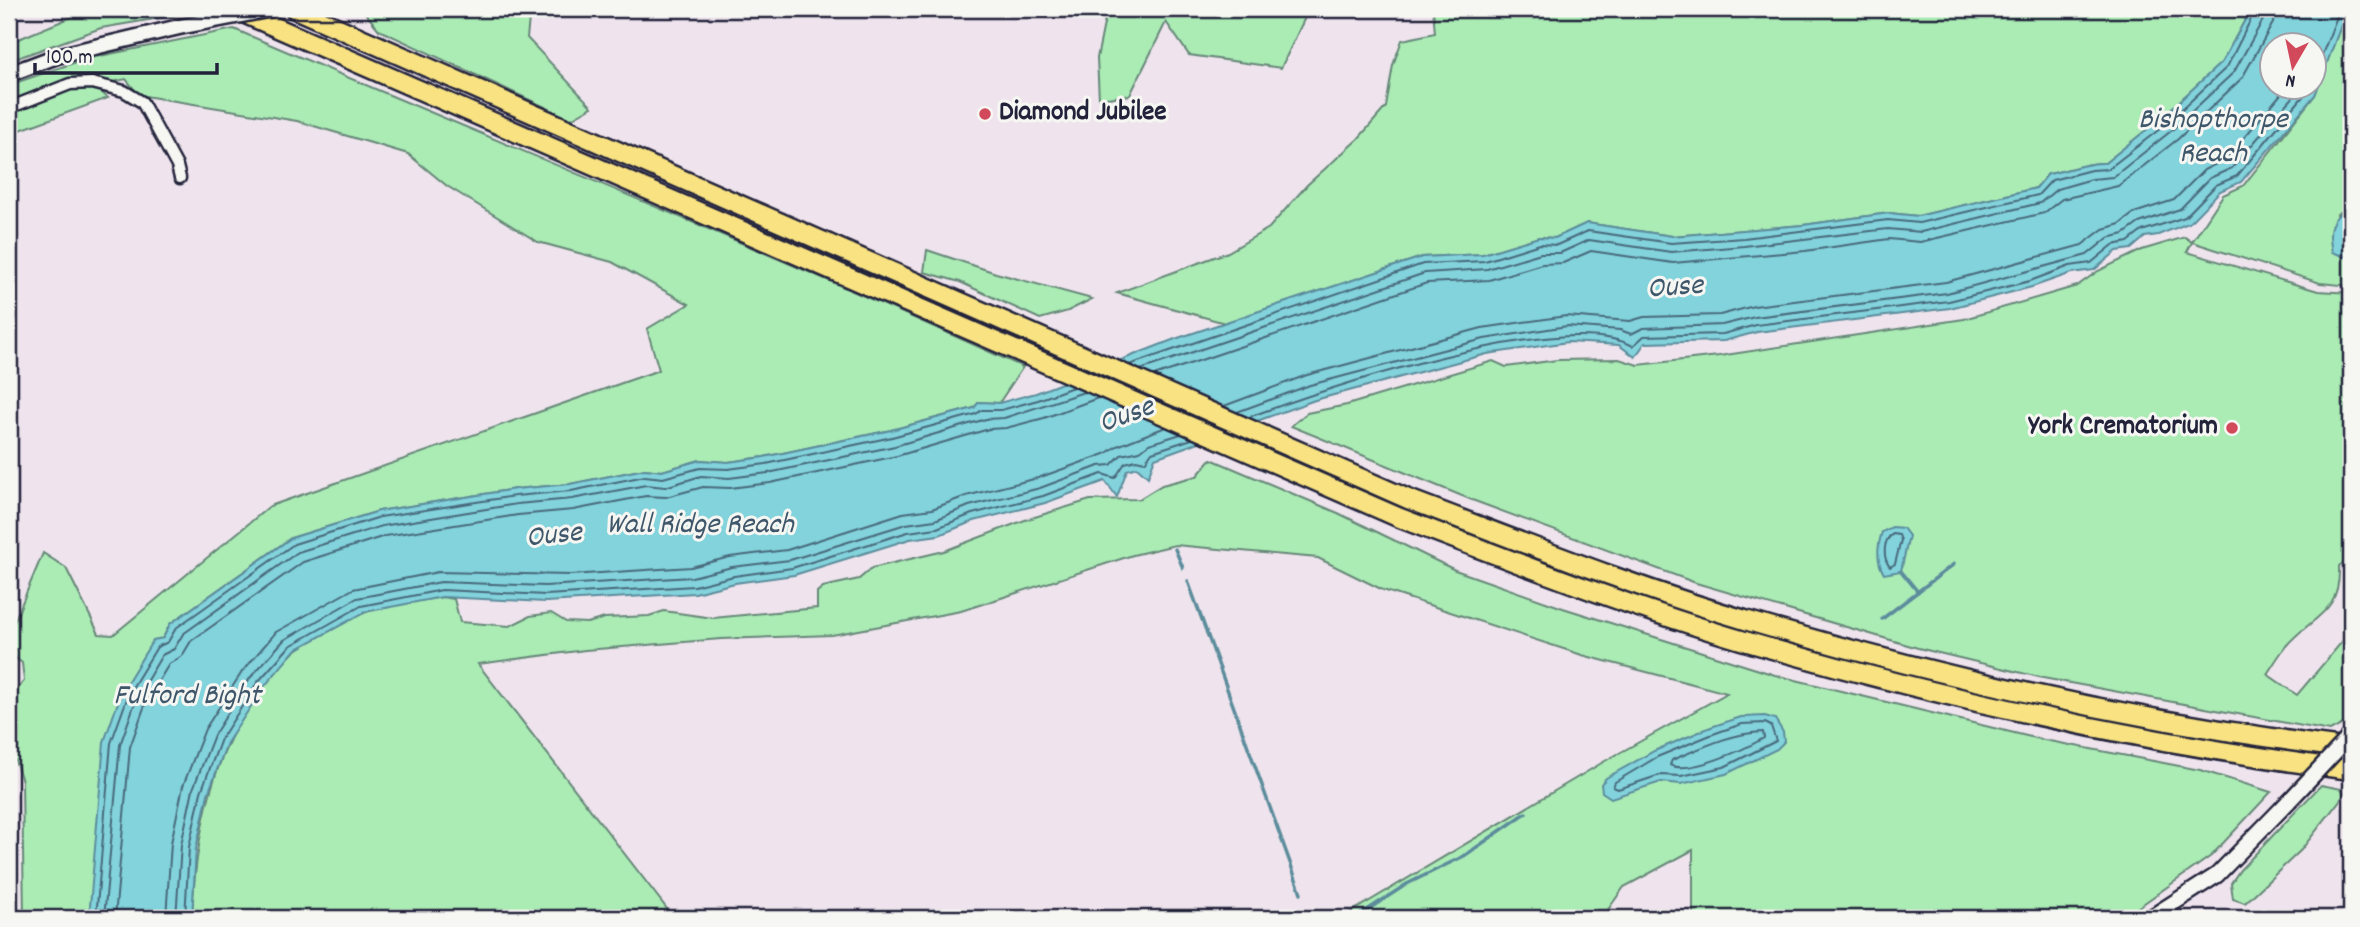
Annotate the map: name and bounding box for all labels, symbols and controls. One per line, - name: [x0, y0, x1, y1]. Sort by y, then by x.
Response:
- scale bar: [35, 32, 217, 76]
- north arrow: [2258, 32, 2328, 102]
- text: 100 m: [46, 44, 93, 74]
- text: N: [2284, 65, 2298, 93]
- place label: Diamond Jubilee: [999, 94, 1167, 134]
- water label: Bishopthorpe Reach: [2138, 100, 2290, 177]
- marker: Diamond Jubilee: [977, 106, 993, 122]
- water label: Ouse: [1646, 265, 1706, 312]
- water label: Ouse: [1093, 387, 1162, 447]
- place label: York Crematorium: [2027, 408, 2218, 448]
- marker: York Crematorium: [2224, 420, 2240, 436]
- water label: Wall Ridge Reach: [606, 505, 795, 548]
- water label: Ouse: [524, 513, 586, 561]
- water label: Fulford Bight: [113, 676, 263, 719]

